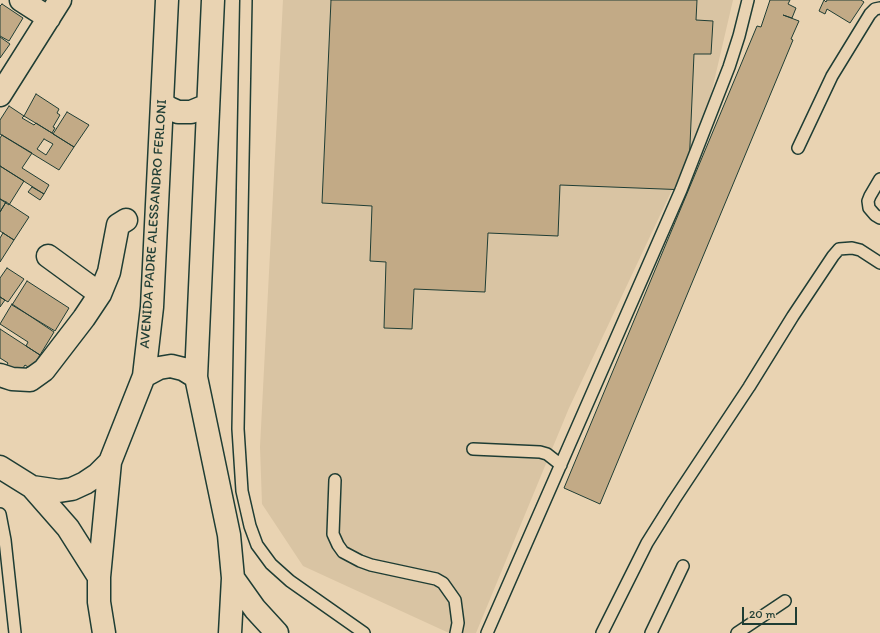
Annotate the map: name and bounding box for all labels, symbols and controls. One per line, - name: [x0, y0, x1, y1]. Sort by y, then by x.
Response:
- street label: AVENIDA PADRE ALESSANDRO FERLONI: [137, 99, 171, 349]
- scale bar: [744, 599, 799, 625]
- text: 20 m: [749, 607, 776, 621]

